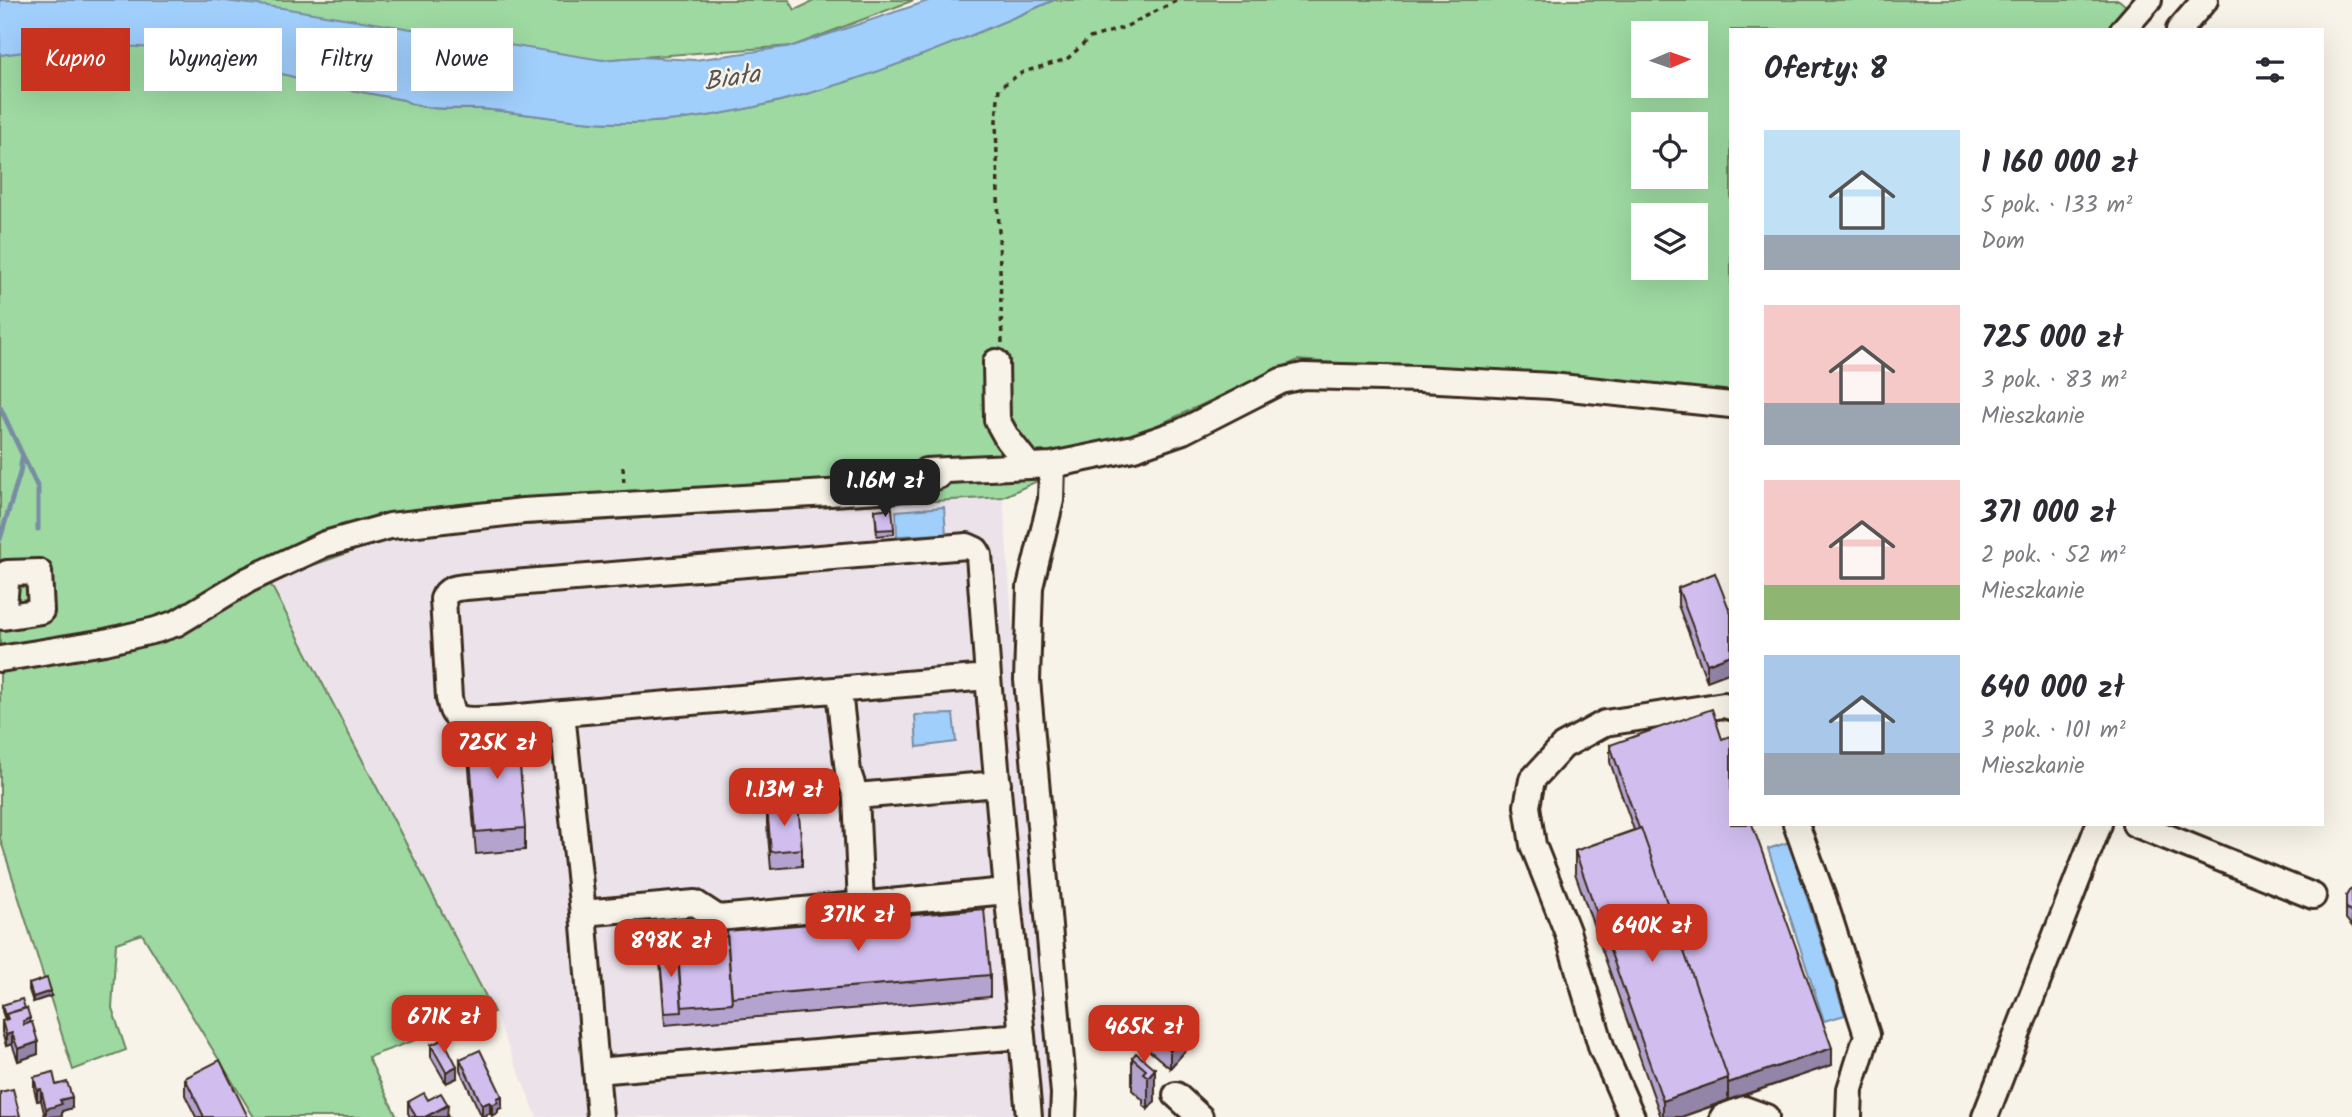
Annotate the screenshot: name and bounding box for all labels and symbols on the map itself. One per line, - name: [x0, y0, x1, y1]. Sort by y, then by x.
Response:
- north arrow: [1631, 21, 1708, 98]
- water label: Biała: [701, 54, 765, 104]
- pin: 1.16M zł: [813, 460, 957, 519]
- pin: 725K zł: [432, 722, 562, 781]
- pin: 1.13M zł: [712, 768, 856, 828]
- pin: 371K zł: [793, 894, 923, 953]
- pin: 640K zł: [1587, 904, 1717, 964]
- pin: 898K zł: [606, 920, 736, 979]
- pin: 671K zł: [379, 996, 509, 1055]
- pin: 465K zł: [1079, 1006, 1209, 1065]

